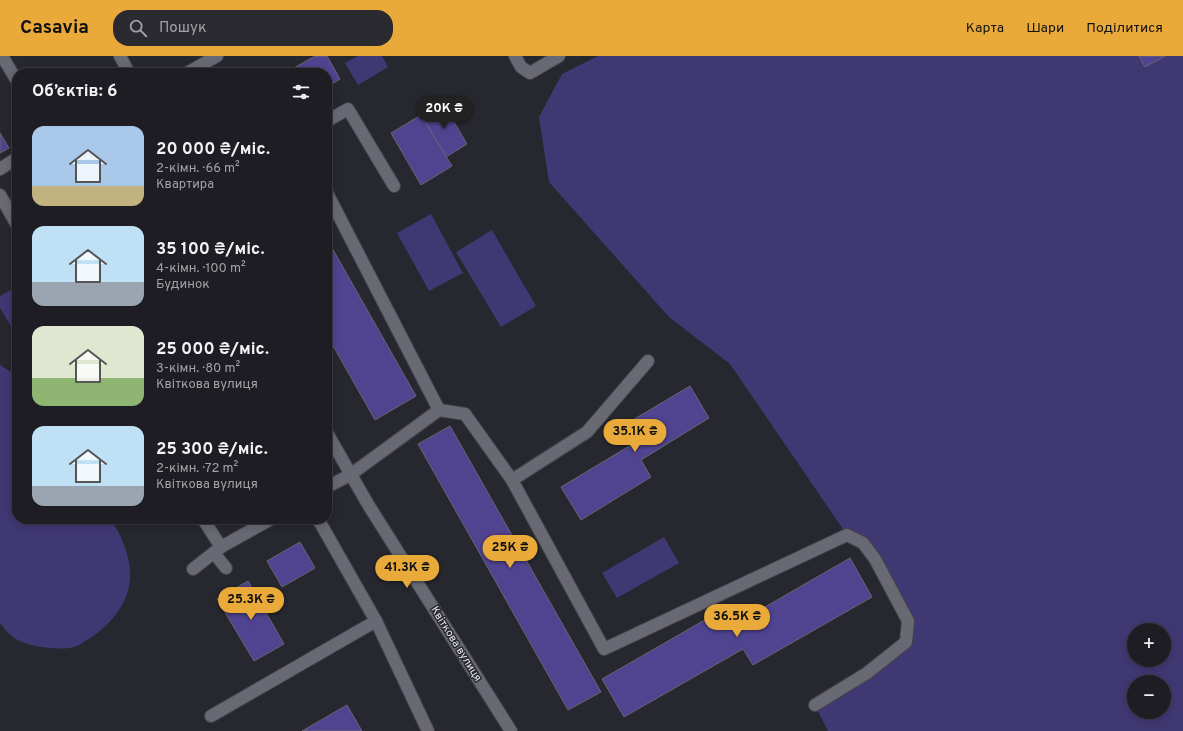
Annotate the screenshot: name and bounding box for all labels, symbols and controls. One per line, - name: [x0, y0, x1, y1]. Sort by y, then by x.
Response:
- search box: [113, 10, 393, 46]
- text: Casavia: [20, 16, 89, 40]
- icon: search: [127, 17, 149, 39]
- text: Пошук: [159, 19, 207, 38]
- text: Карта: [966, 20, 1004, 37]
- text: Шари: [1026, 20, 1064, 37]
- text: Поділитися: [1086, 20, 1163, 37]
- text: Об’єктів: 6: [32, 81, 117, 103]
- icon: filters: [290, 81, 312, 103]
- pin: 20K ₴: [416, 96, 472, 130]
- text: 20K ₴: [425, 101, 463, 117]
- text: 20 000 ₴/міс.: [156, 139, 270, 161]
- icon: home: [64, 142, 112, 190]
- text: 2-кімн. · 66 m²: [156, 161, 240, 177]
- text: Квартира: [156, 177, 214, 193]
- text: 35 100 ₴/міс.: [156, 239, 265, 261]
- icon: home: [64, 242, 112, 290]
- text: 4-кімн. · 100 m²: [156, 261, 246, 277]
- text: Будинок: [156, 277, 210, 293]
- text: 25 000 ₴/міс.: [156, 339, 269, 361]
- icon: home: [64, 342, 112, 390]
- text: 3-кімн. · 80 m²: [156, 361, 240, 377]
- text: Квіткова вулиця: [156, 377, 258, 393]
- pin: 35.1K ₴: [598, 419, 672, 453]
- text: 35.1K ₴: [612, 424, 658, 440]
- text: 25 300 ₴/міс.: [156, 439, 268, 461]
- icon: home: [64, 442, 112, 490]
- text: 2-кімн. · 72 m²: [156, 461, 238, 477]
- text: Квіткова вулиця: [156, 477, 258, 493]
- pin: 25K ₴: [482, 535, 538, 569]
- text: 25K ₴: [492, 540, 528, 556]
- pin: 41.3K ₴: [370, 555, 444, 589]
- text: 41.3K ₴: [384, 560, 430, 576]
- pin: 25.3K ₴: [214, 587, 288, 621]
- text: 25.3K ₴: [227, 592, 275, 608]
- street label: Квіткова вулиця: [427, 604, 485, 684]
- pin: 36.5K ₴: [700, 604, 774, 638]
- text: 36.5K ₴: [713, 609, 761, 625]
- map controls: [1127, 623, 1171, 719]
- button: +: [1127, 623, 1171, 667]
- button: −: [1127, 675, 1171, 719]

